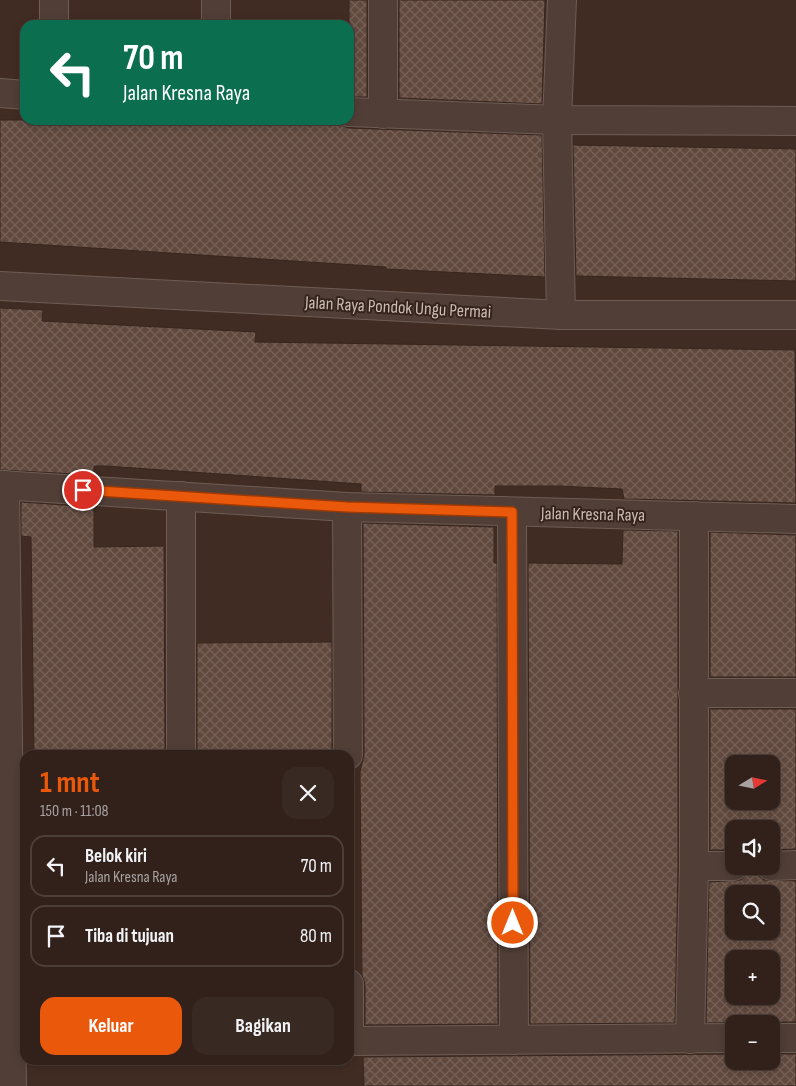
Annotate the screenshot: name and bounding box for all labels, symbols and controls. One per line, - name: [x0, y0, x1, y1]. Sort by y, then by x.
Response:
- text: 70 m: [123, 37, 183, 80]
- icon: left: [40, 40, 105, 105]
- text: Jalan Kresna Raya: [123, 80, 250, 107]
- street label: Jalan Raya Pondok Ungu Permai: [303, 292, 492, 323]
- pin: [62, 469, 104, 511]
- icon: arrive: [69, 476, 97, 504]
- street label: Jalan Kresna Raya: [540, 503, 645, 526]
- north arrow: [725, 755, 780, 810]
- map controls: [725, 755, 780, 1070]
- text: 1 mnt: [40, 765, 100, 801]
- button: close: [282, 767, 334, 819]
- text: 150 m · 11:08: [40, 802, 109, 821]
- button: sound: [725, 820, 780, 875]
- text: Belok kiri: [85, 845, 147, 868]
- icon: left: [42, 852, 70, 880]
- text: 70 m: [301, 855, 332, 878]
- text: Jalan Kresna Raya: [85, 868, 178, 887]
- button: search: [725, 885, 780, 940]
- position arrow: [486, 896, 538, 948]
- icon: arrive: [42, 922, 70, 950]
- text: Tiba di tujuan: [85, 925, 174, 948]
- text: 80 m: [300, 925, 332, 948]
- button: +: [725, 950, 780, 1005]
- button: Keluar: [40, 997, 182, 1055]
- button: Bagikan: [192, 997, 334, 1055]
- button: −: [725, 1015, 780, 1070]

